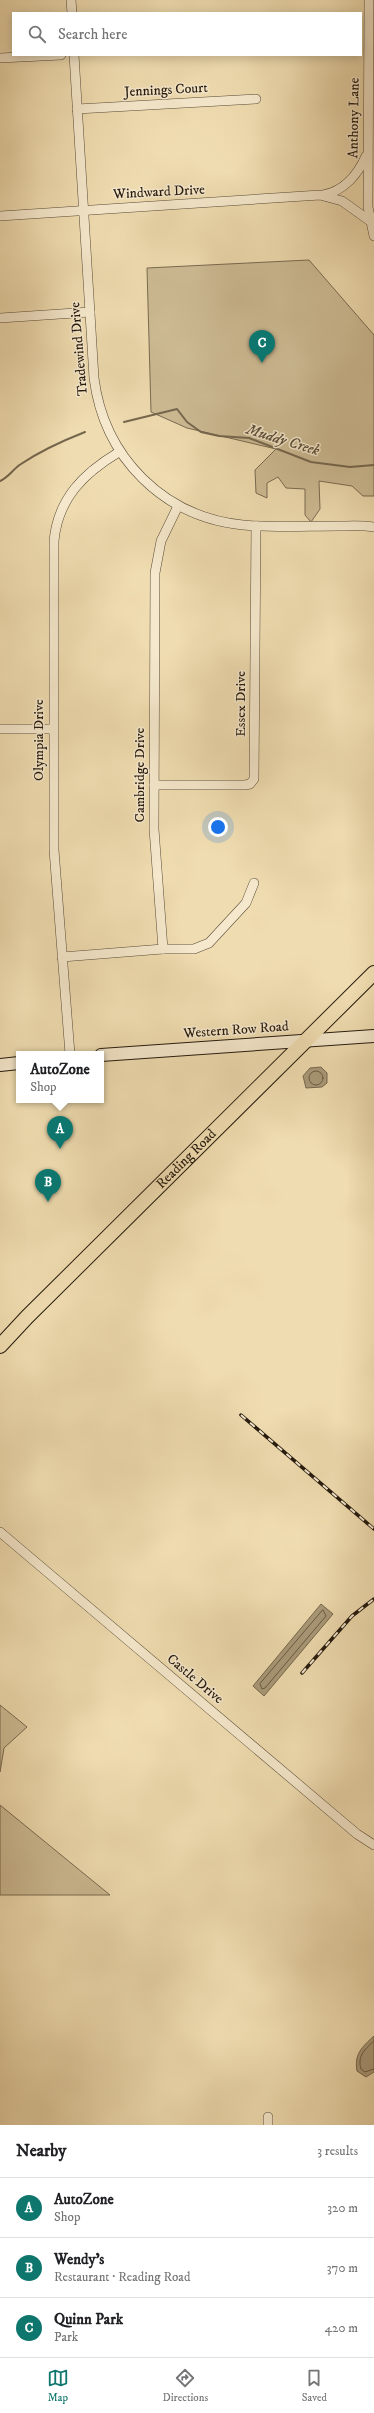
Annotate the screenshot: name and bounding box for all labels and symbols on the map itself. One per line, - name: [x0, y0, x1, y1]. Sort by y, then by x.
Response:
- street label: Anthony Lane: [344, 77, 364, 159]
- street label: Jennings Court: [122, 79, 209, 101]
- street label: Windward Drive: [112, 181, 206, 203]
- street label: Tradewind Drive: [66, 301, 92, 397]
- pin: C: [249, 330, 275, 363]
- water label: Muddy Creek: [243, 420, 323, 460]
- street label: Essex Drive: [232, 671, 250, 737]
- street label: Olympia Drive: [30, 699, 48, 781]
- street label: Cambridge Drive: [131, 727, 149, 822]
- your location: [208, 817, 228, 837]
- street label: Western Row Road: [182, 1017, 289, 1043]
- pin: A: [47, 1116, 73, 1149]
- street label: Reading Road: [152, 1125, 220, 1193]
- pin: B: [35, 1169, 61, 1202]
- street label: Castle Drive: [163, 1650, 227, 1708]

